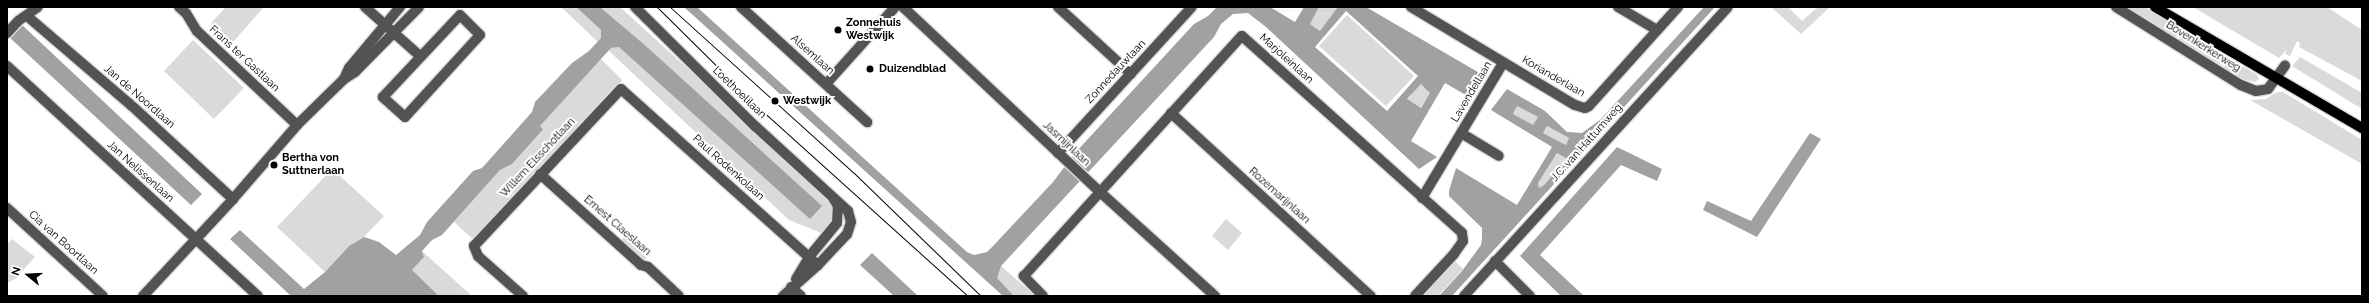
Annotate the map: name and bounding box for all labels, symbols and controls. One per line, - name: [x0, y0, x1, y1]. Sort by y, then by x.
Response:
- place label: Zonnehuis Westwijk: [846, 17, 901, 43]
- street label: Bovenkerkerweg: [2163, 19, 2243, 75]
- street label: Frans ter Gastlaan: [206, 23, 282, 95]
- marker: Zonnehuis Westwijk: [833, 25, 843, 35]
- street label: Marjoleinlaan: [1256, 31, 1316, 87]
- street label: Alsemlaan: [788, 32, 836, 78]
- street label: Zonnedauwlaan: [1083, 37, 1149, 107]
- street label: Korianderlaan: [1519, 54, 1587, 100]
- street label: Lavendellaan: [1449, 59, 1495, 125]
- place label: Duizendblad: [879, 62, 946, 76]
- street label: Jan de Noordlaan: [101, 63, 177, 131]
- marker: Duizendblad: [864, 63, 876, 75]
- street label: Loethoelilaan: [710, 64, 768, 122]
- place label: Westwijk: [783, 94, 831, 108]
- marker: Westwijk: [770, 96, 780, 106]
- street label: J.C. van Hattumweg: [1549, 101, 1625, 185]
- street label: Willem Elsschotlaan: [498, 116, 578, 200]
- street label: Jasmijnlaan: [1040, 119, 1092, 169]
- street label: Paul Rodenkolaan: [689, 132, 767, 204]
- street label: Jan Nelissenlaan: [104, 138, 176, 206]
- place label: Bertha von Suttnerlaan: [282, 152, 344, 178]
- marker: Bertha von Suttnerlaan: [269, 160, 279, 170]
- street label: Rozemarijnlaan: [1246, 165, 1312, 227]
- street label: Ernest Claeslaan: [581, 193, 653, 259]
- street label: Cia van Boortlaan: [26, 208, 100, 278]
- north arrow: [8, 255, 48, 295]
- text: N: [9, 265, 24, 277]

